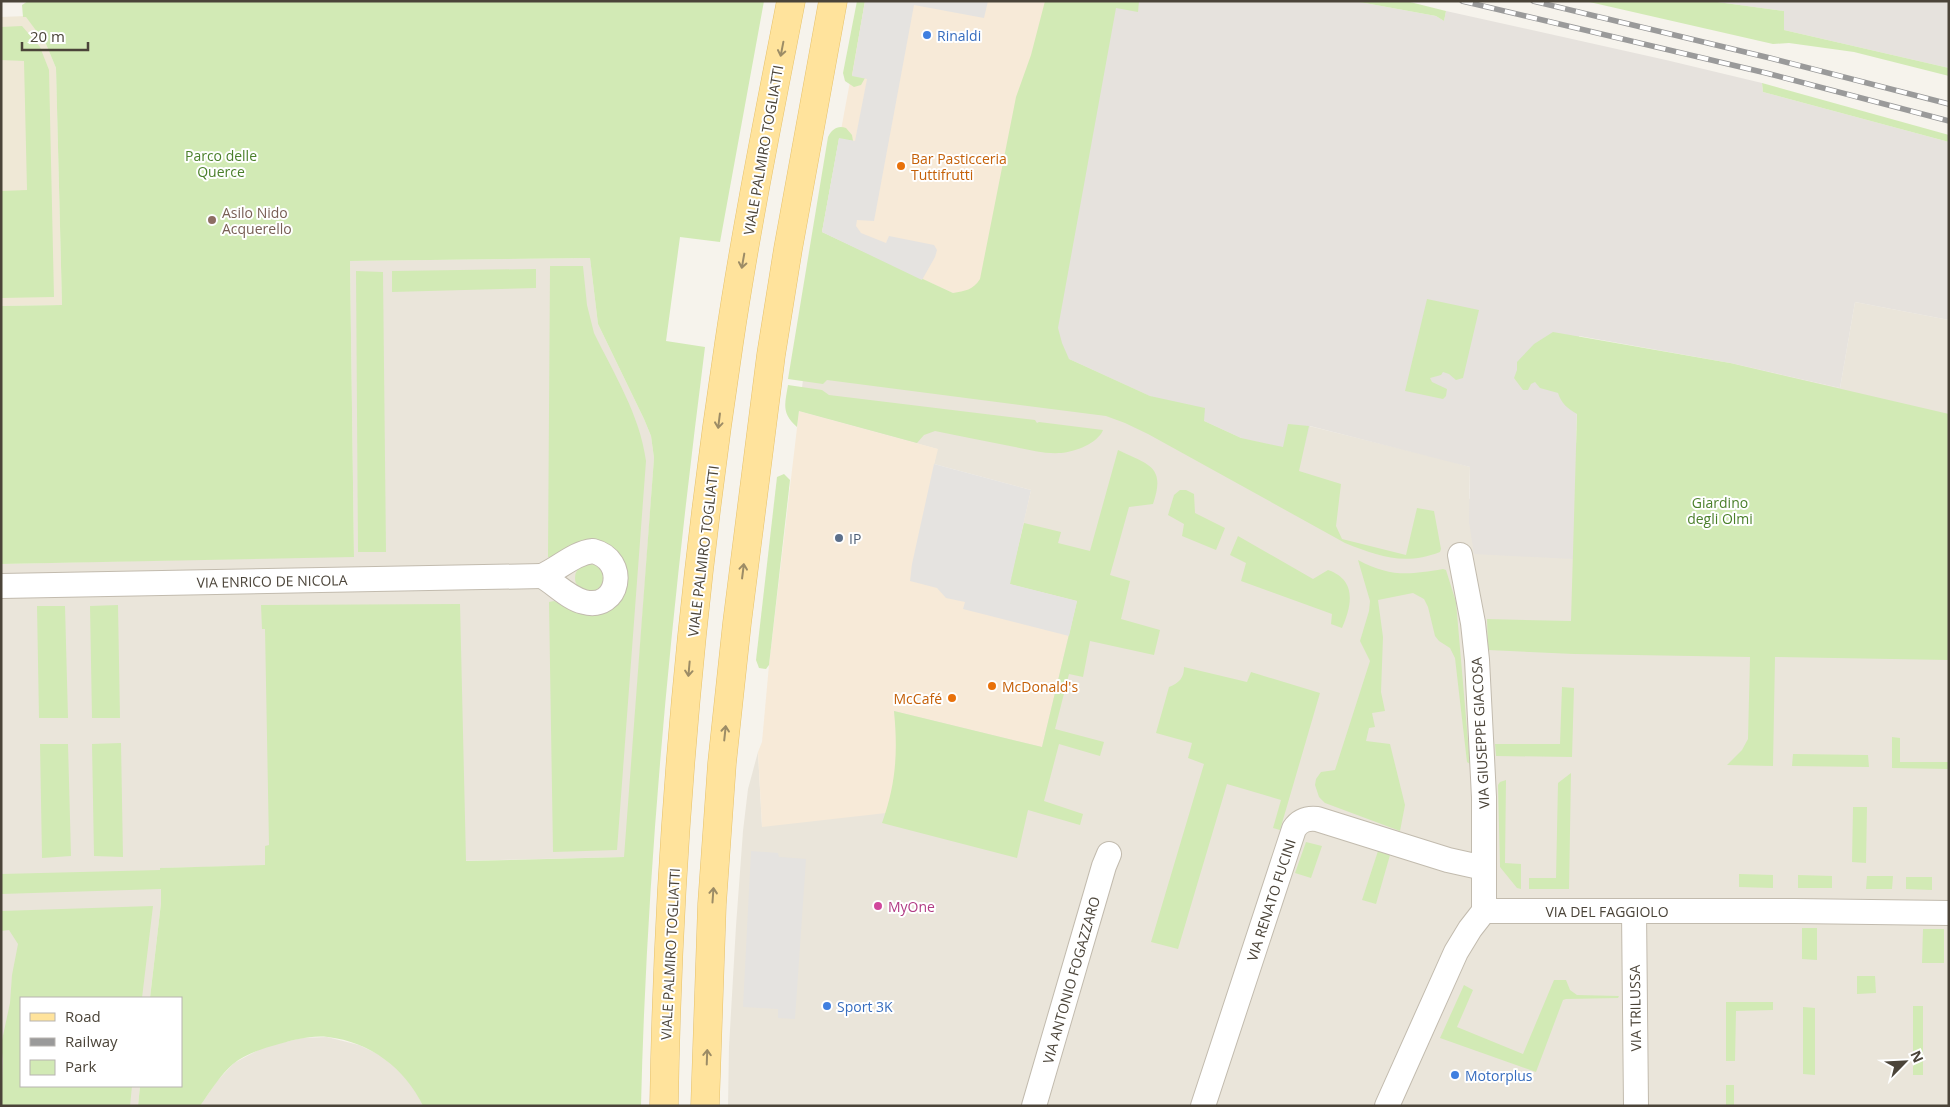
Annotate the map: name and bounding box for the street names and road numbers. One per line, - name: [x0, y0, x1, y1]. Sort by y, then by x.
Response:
- street label: VIALE PALMIRO TOGLIATTI: [739, 64, 787, 236]
- street label: VIALE PALMIRO TOGLIATTI: [683, 464, 723, 638]
- street label: VIA ENRICO DE NICOLA: [196, 570, 348, 592]
- street label: VIA GIUSEPPE GIACOSA: [1467, 656, 1493, 809]
- street label: VIA RENATO FUCINI: [1242, 836, 1300, 964]
- street label: VIALE PALMIRO TOGLIATTI: [656, 867, 684, 1041]
- street label: VIA ANTONIO FOGAZZARO: [1038, 894, 1104, 1066]
- street label: VIA DEL FAGGIOLO: [1545, 902, 1669, 921]
- street label: VIA TRILUSSA: [1625, 964, 1645, 1052]

